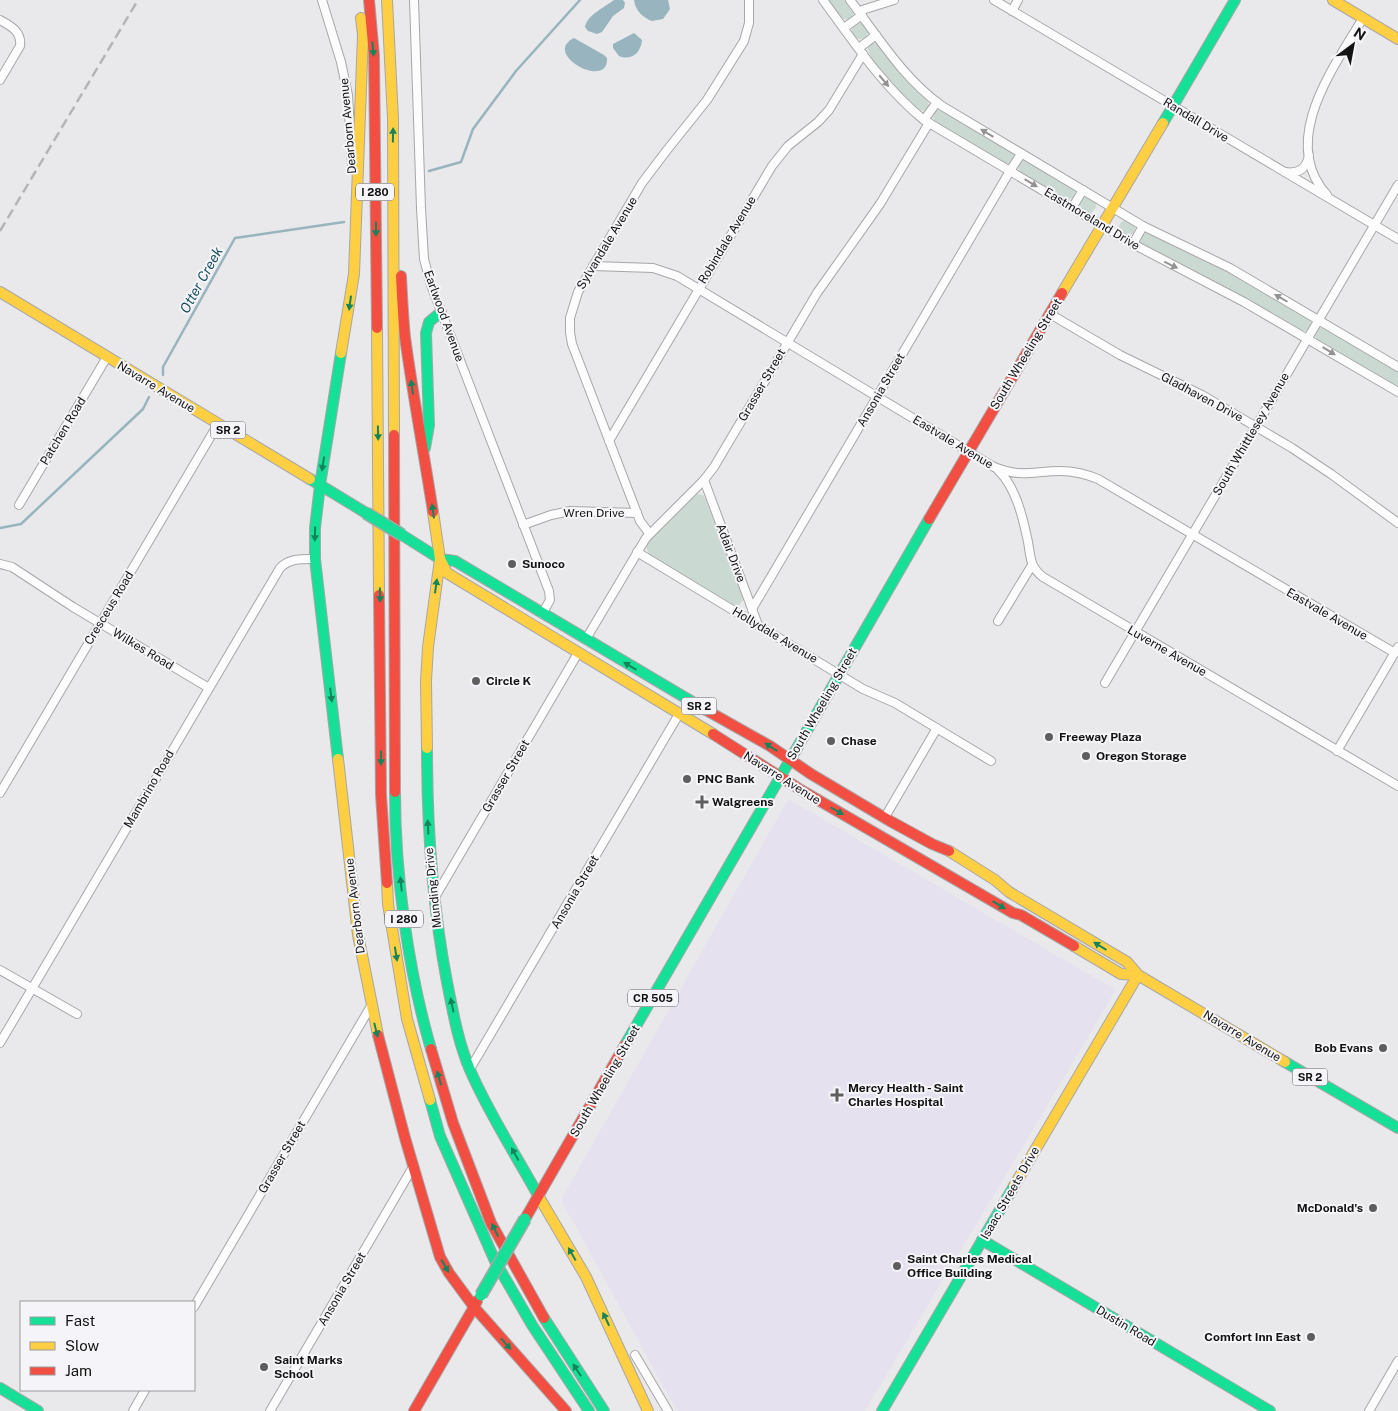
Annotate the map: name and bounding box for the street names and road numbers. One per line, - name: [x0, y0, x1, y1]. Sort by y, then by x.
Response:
- street label: Dearborn Avenue: [337, 77, 359, 174]
- street label: Randall Drive: [1161, 95, 1232, 145]
- road number: I 280: [356, 183, 394, 200]
- street label: Eastmoreland Drive: [1042, 185, 1143, 253]
- street label: Robindale Avenue: [695, 193, 759, 286]
- street label: Sylvandale Avenue: [574, 194, 640, 292]
- street label: Earlwood Avenue: [421, 268, 467, 364]
- street label: South Wheeling Street: [987, 296, 1065, 412]
- street label: Grasser Street: [736, 346, 789, 424]
- street label: Ansonia Street: [854, 350, 908, 429]
- street label: Navarre Avenue: [115, 358, 198, 416]
- street label: Gladhaven Drive: [1159, 369, 1246, 425]
- street label: South Whittlesey Avenue: [1210, 370, 1292, 498]
- street label: Patchen Road: [37, 394, 89, 468]
- street label: Eastvale Avenue: [910, 412, 996, 472]
- road number: SR 2: [210, 422, 246, 438]
- street label: Wren Drive: [563, 506, 625, 520]
- street label: Adair Drive: [713, 522, 749, 584]
- street label: Cresceus Road: [82, 569, 136, 647]
- street label: Eastvale Avenue: [1284, 585, 1370, 643]
- street label: Hollydale Avenue: [730, 604, 820, 666]
- street label: Luverne Avenue: [1125, 623, 1209, 679]
- street label: Wilkes Road: [110, 625, 176, 673]
- street label: South Wheeling Street: [784, 645, 860, 762]
- road number: SR 2: [682, 698, 716, 714]
- street label: Grasser Street: [480, 737, 533, 815]
- street label: Mambrino Road: [121, 748, 177, 830]
- street label: Navarre Avenue: [741, 749, 823, 807]
- street label: Munding Drive: [422, 847, 444, 929]
- street label: Ansonia Street: [548, 852, 602, 931]
- street label: Dearborn Avenue: [342, 857, 368, 955]
- road number: I 280: [385, 911, 423, 928]
- road number: CR 505: [628, 990, 678, 1006]
- street label: Navarre Avenue: [1201, 1007, 1284, 1065]
- street label: South Wheeling Street: [567, 1022, 643, 1139]
- road number: SR 2: [1292, 1068, 1328, 1086]
- street label: Grasser Street: [256, 1118, 309, 1196]
- street label: Isaac Streets Drive: [978, 1144, 1042, 1242]
- street label: Ansonia Street: [315, 1249, 369, 1328]
- street label: Dustin Road: [1094, 1303, 1158, 1349]

